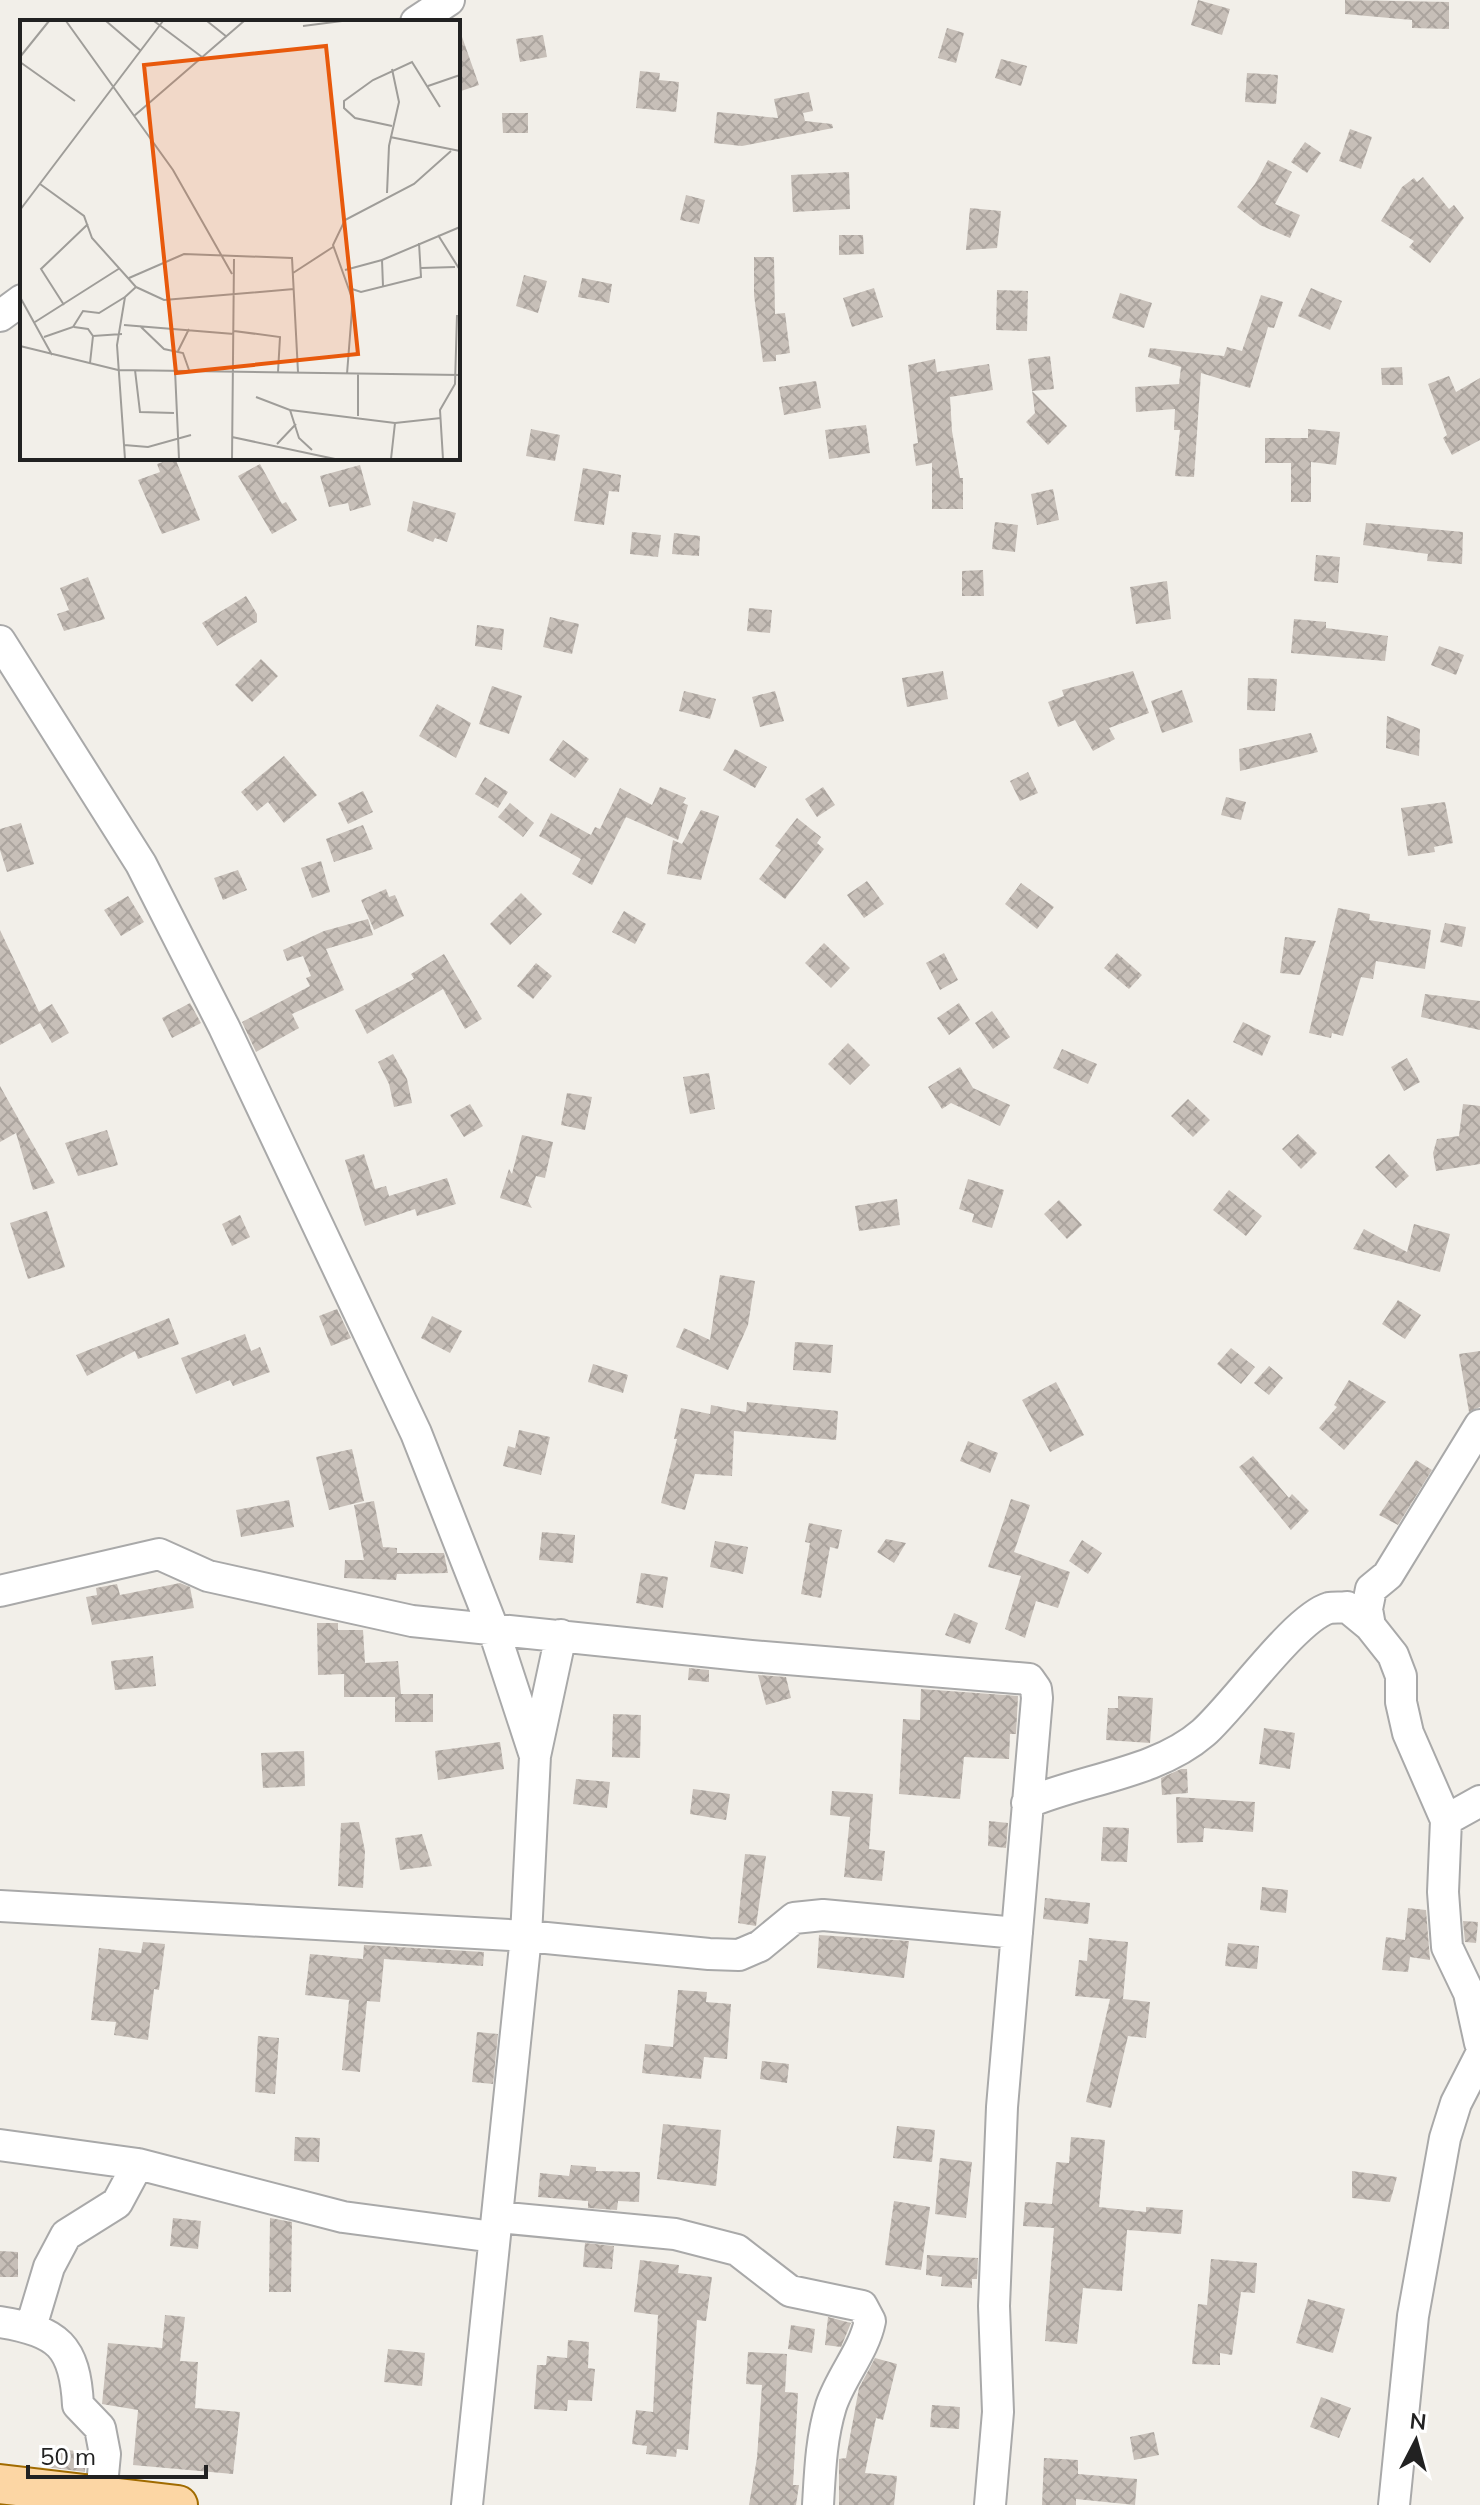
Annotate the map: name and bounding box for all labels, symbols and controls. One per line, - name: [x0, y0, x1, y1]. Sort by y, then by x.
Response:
- inset map: [20, 20, 460, 460]
- north arrow: [1376, 2401, 1456, 2481]
- text: N: [1408, 2406, 1428, 2436]
- scale bar: [28, 2429, 206, 2479]
- text: 50 m: [40, 2441, 96, 2471]

